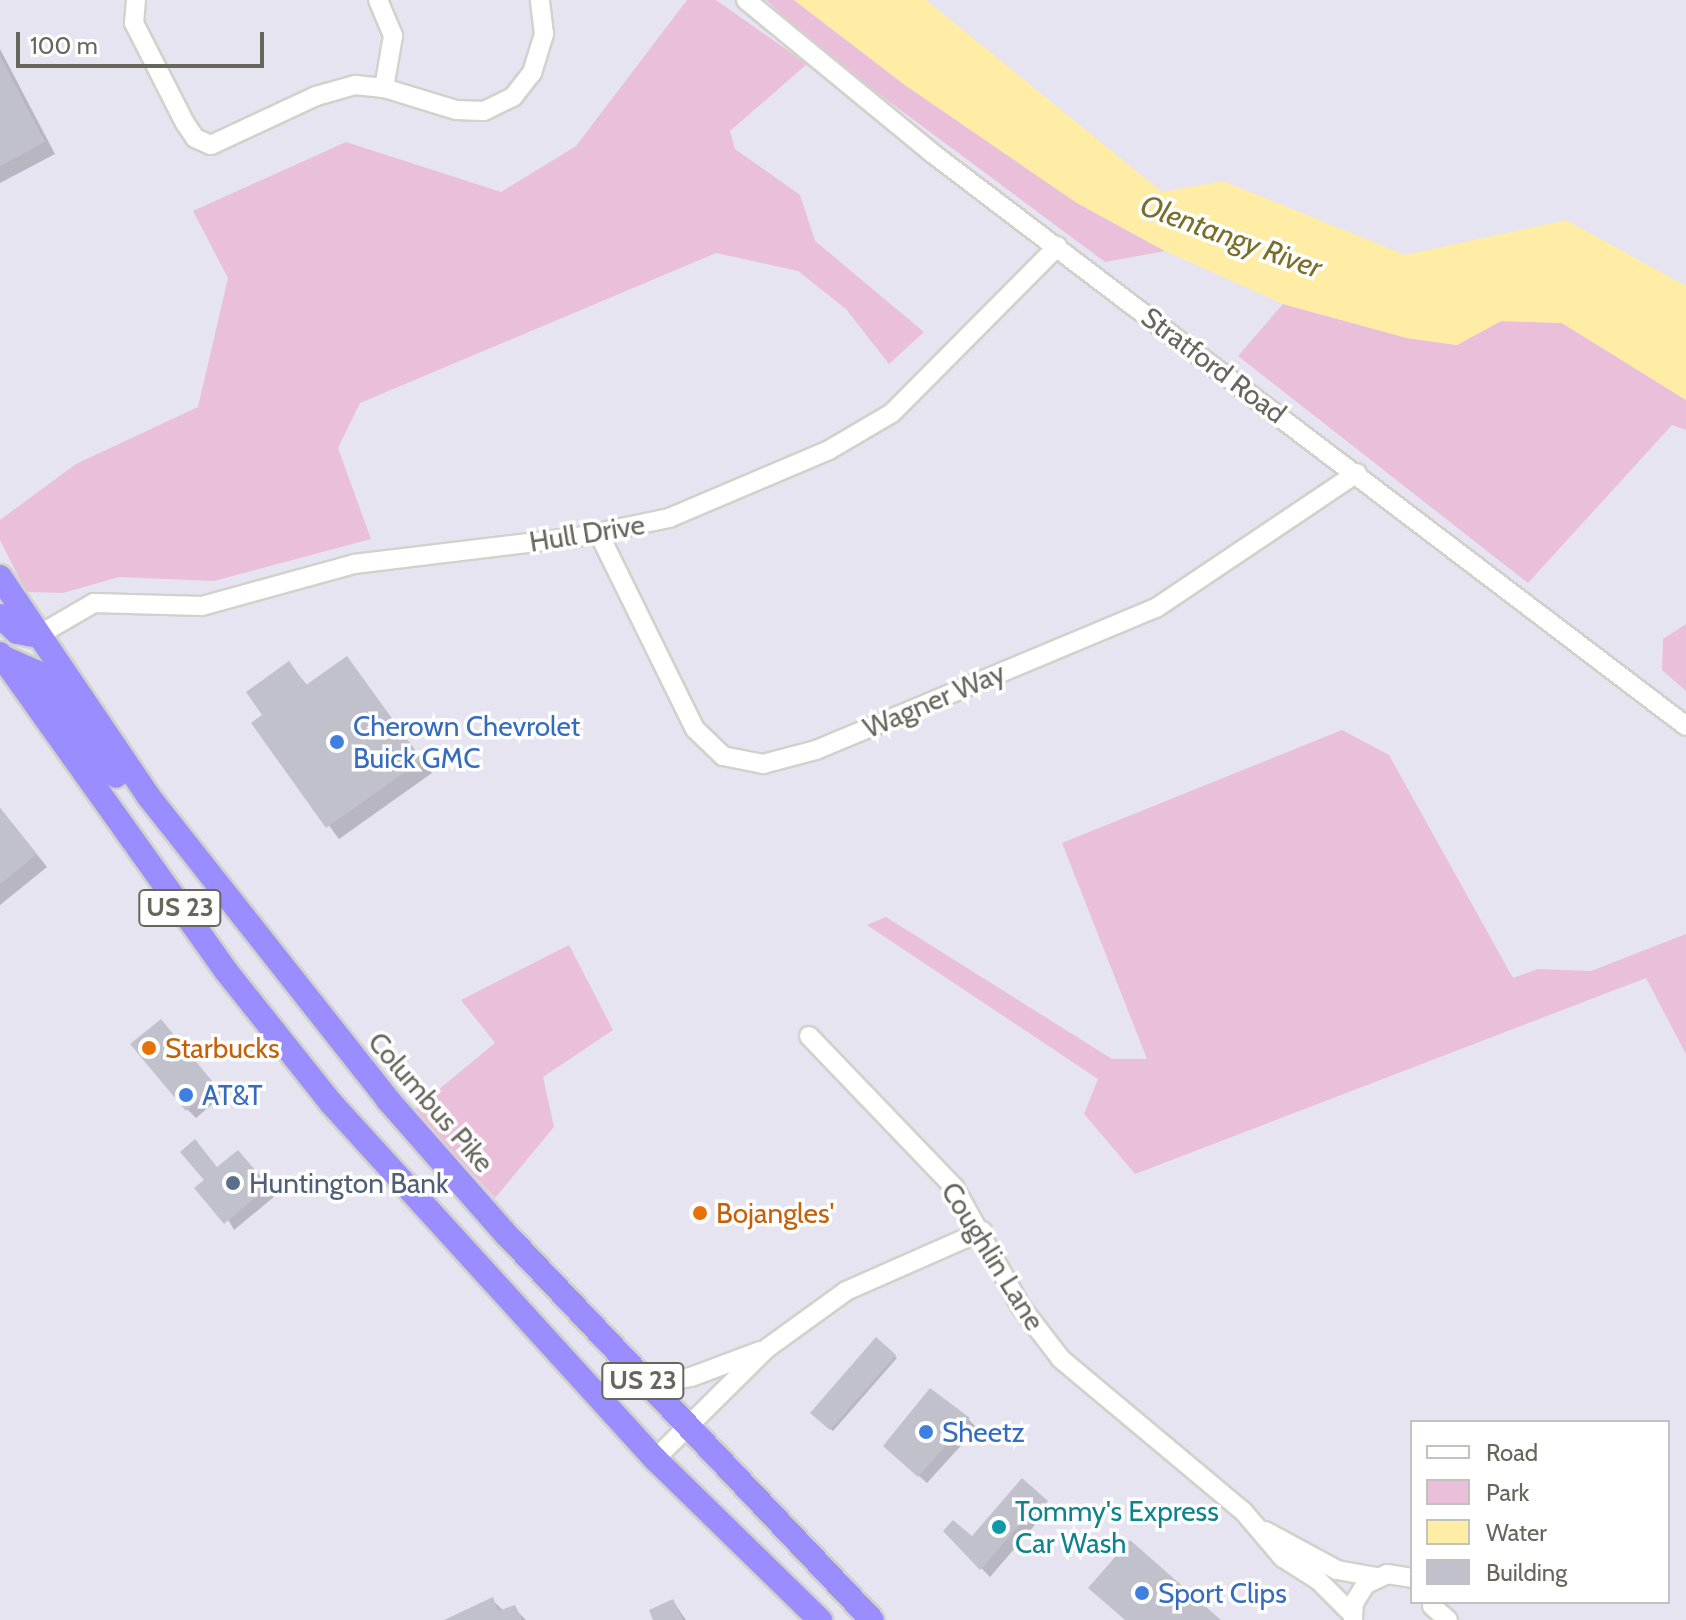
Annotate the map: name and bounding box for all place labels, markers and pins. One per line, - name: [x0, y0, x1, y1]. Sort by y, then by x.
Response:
- place label: Cherown Chevrolet Buick GMC: [353, 709, 580, 775]
- marker: Cherown Chevrolet Buick GMC: [328, 733, 346, 751]
- place label: Starbucks: [165, 1031, 280, 1065]
- marker: Starbucks: [140, 1039, 158, 1057]
- place label: AT&T: [202, 1078, 263, 1112]
- marker: AT&T: [177, 1086, 195, 1104]
- place label: Huntington Bank: [249, 1166, 449, 1200]
- marker: Huntington Bank: [224, 1174, 242, 1192]
- place label: Bojangles': [716, 1196, 834, 1230]
- marker: Bojangles': [691, 1204, 709, 1222]
- place label: Sheetz: [942, 1415, 1025, 1449]
- marker: Sheetz: [917, 1423, 935, 1441]
- place label: Tommy's Express Car Wash: [1015, 1494, 1219, 1560]
- marker: Tommy's Express Car Wash: [990, 1518, 1008, 1536]
- place label: Sport Clips: [1158, 1576, 1287, 1610]
- marker: Sport Clips: [1133, 1584, 1151, 1602]

